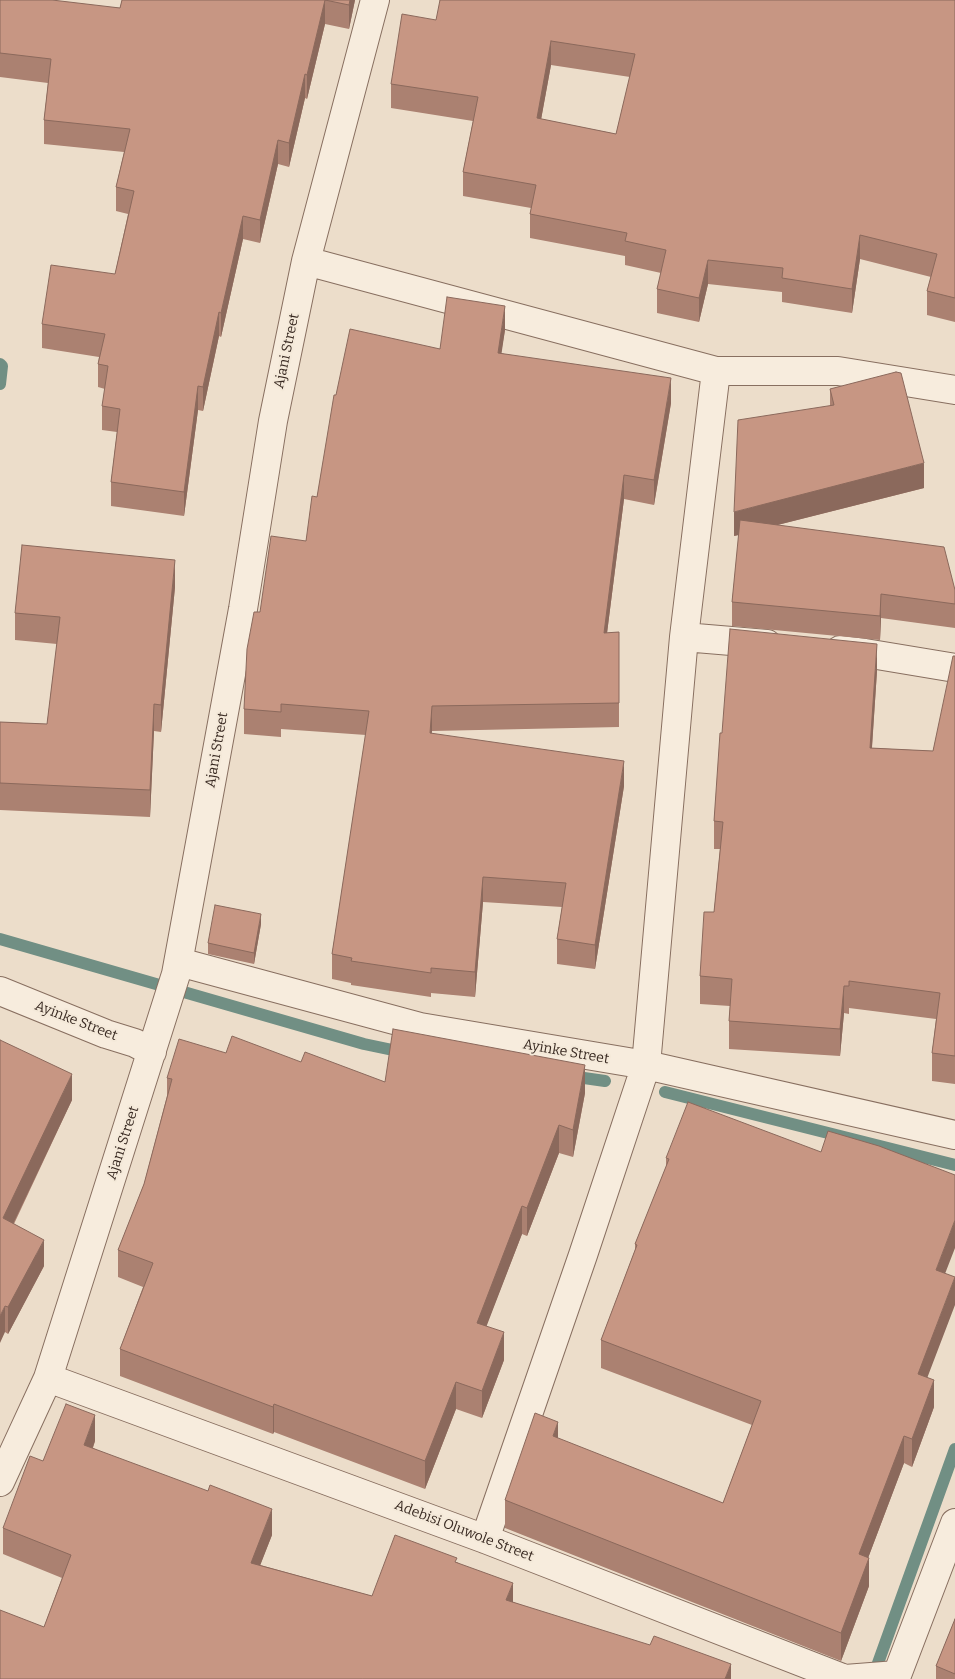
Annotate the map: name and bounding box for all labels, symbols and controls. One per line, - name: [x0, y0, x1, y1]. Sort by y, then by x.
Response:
- street label: Ajani Street: [271, 312, 303, 390]
- street label: Ajani Street: [202, 711, 232, 789]
- street label: Ayinke Street: [32, 998, 120, 1044]
- street label: Ayinke Street: [522, 1036, 610, 1068]
- street label: Ajani Street: [103, 1104, 143, 1182]
- street label: Adebisi Oluwole Street: [392, 1497, 536, 1565]

